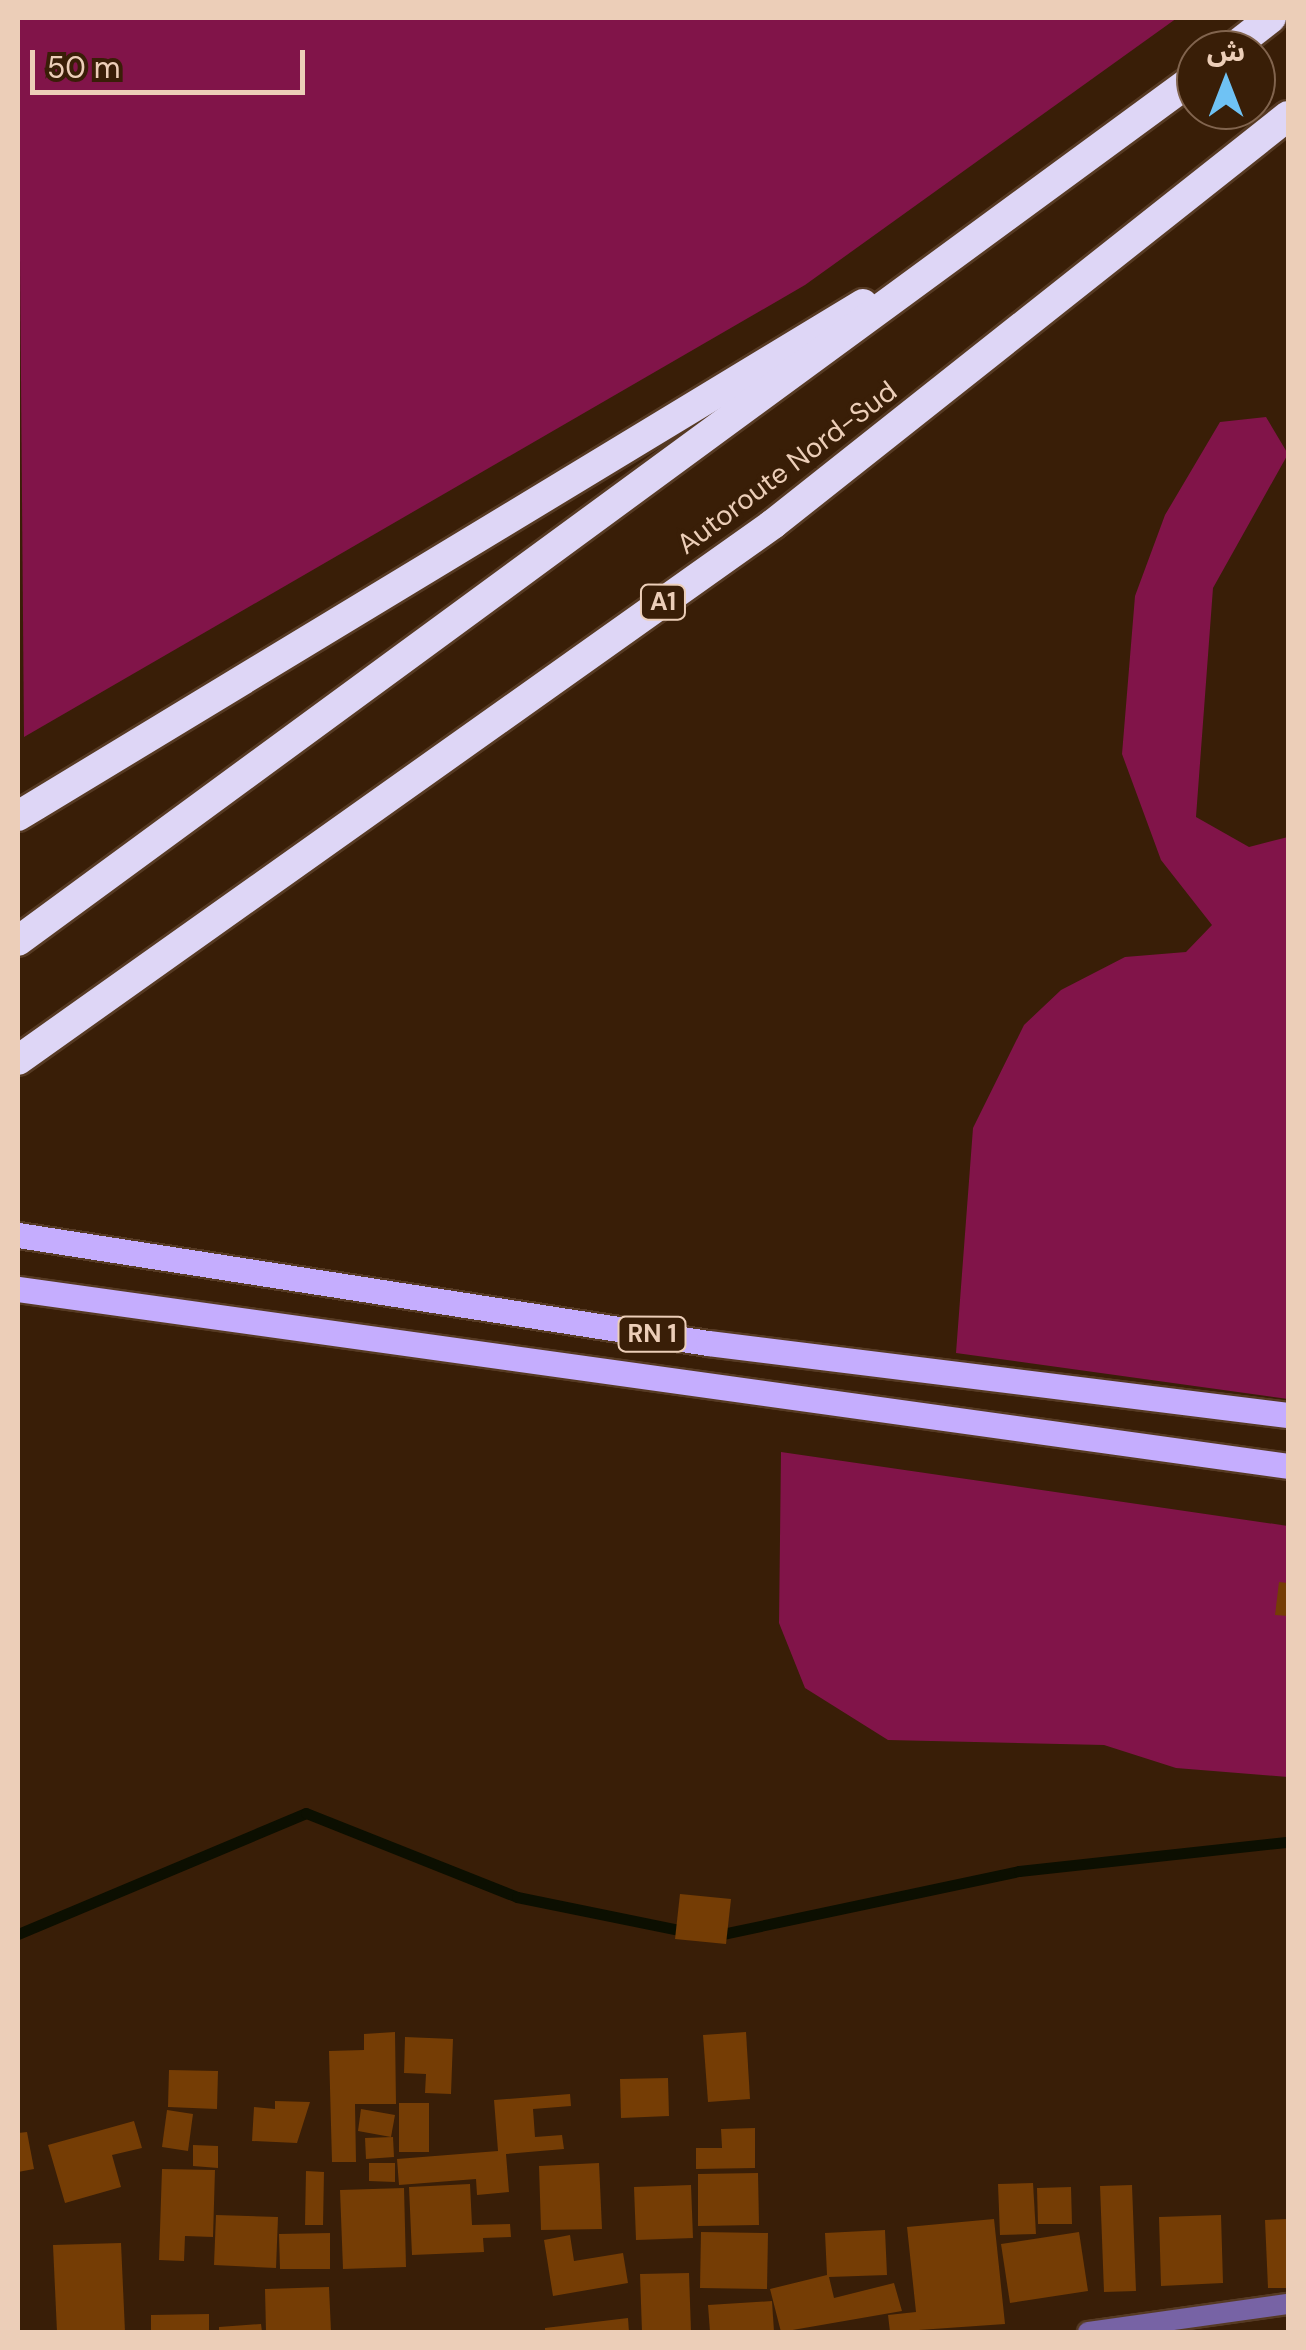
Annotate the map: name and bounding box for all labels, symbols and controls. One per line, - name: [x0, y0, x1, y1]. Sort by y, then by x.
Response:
- scale bar: [35, 30, 310, 92]
- north arrow: [1176, 30, 1276, 130]
- text: ش: [1207, 33, 1245, 70]
- text: 50 m: [47, 48, 121, 87]
- street label: Autoroute Nord-Sud: [671, 374, 903, 562]
- road number: A1: [638, 582, 688, 622]
- road number: RN 1: [617, 1314, 687, 1354]

